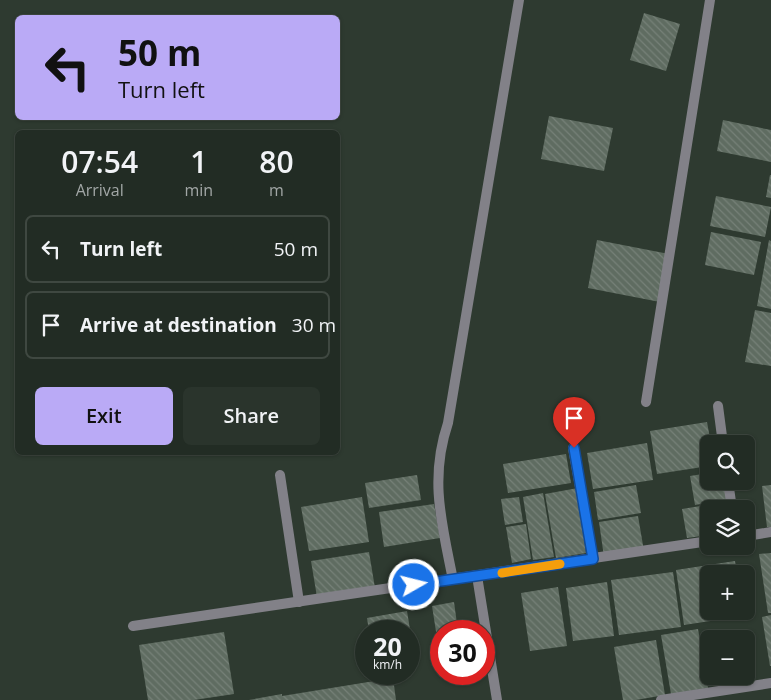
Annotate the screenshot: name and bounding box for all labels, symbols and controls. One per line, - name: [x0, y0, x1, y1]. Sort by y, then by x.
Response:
- text: 50 m: [118, 29, 201, 76]
- icon: left: [35, 35, 100, 100]
- text: Turn left: [118, 74, 205, 104]
- text: 07:54: [61, 141, 138, 182]
- text: 1: [190, 141, 207, 182]
- text: 80: [259, 141, 294, 182]
- text: Arrival: [76, 179, 124, 201]
- text: min: [184, 179, 213, 201]
- text: m: [269, 179, 284, 201]
- icon: left: [37, 235, 65, 263]
- text: Turn left: [80, 236, 162, 262]
- text: 50 m: [274, 236, 318, 262]
- icon: arrive: [37, 311, 65, 339]
- text: Arrive at destination: [80, 312, 277, 338]
- text: 30 m: [292, 312, 336, 338]
- button: Exit: [35, 387, 173, 445]
- button: Share: [183, 387, 320, 445]
- pin: [553, 397, 595, 448]
- icon: arrive: [560, 404, 588, 432]
- map controls: [700, 435, 755, 685]
- button: search: [700, 435, 755, 490]
- button: layers: [700, 500, 755, 555]
- position arrow: [387, 558, 439, 610]
- button: +: [700, 565, 755, 620]
- speed limit sign: 30: [430, 620, 495, 685]
- text: 20: [373, 629, 402, 663]
- button: −: [700, 630, 755, 685]
- text: km/h: [373, 656, 402, 673]

